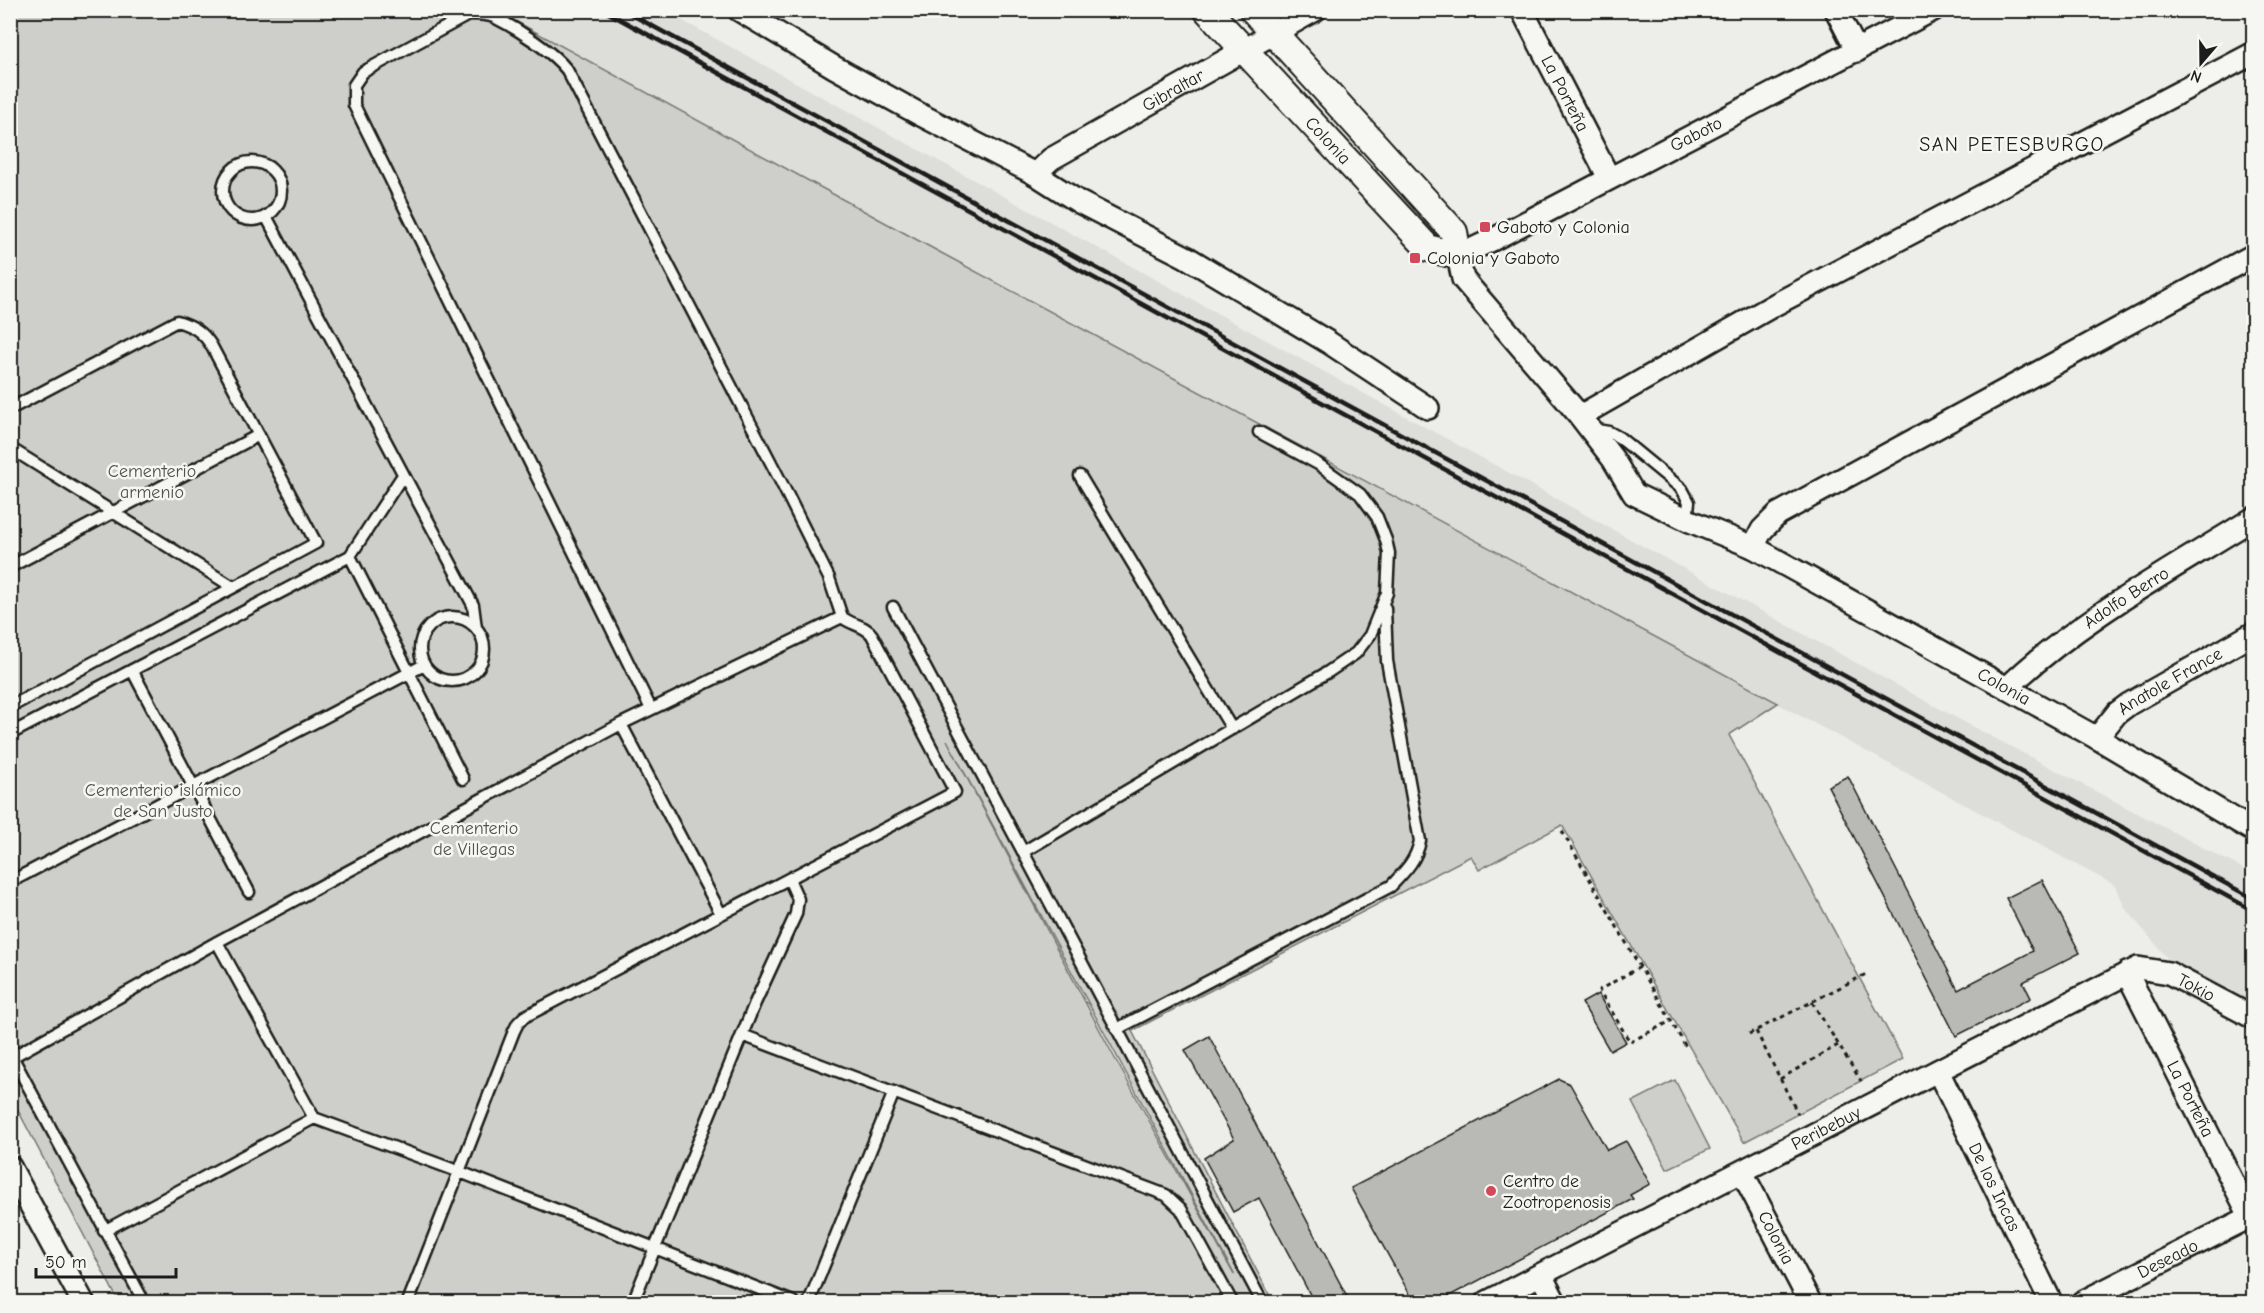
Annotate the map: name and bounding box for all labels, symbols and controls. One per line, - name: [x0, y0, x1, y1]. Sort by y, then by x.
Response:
- north arrow: [2171, 33, 2231, 93]
- street label: La Porteña: [1536, 52, 1593, 135]
- street label: Gibraltar: [1139, 64, 1209, 116]
- text: N: [2188, 66, 2204, 86]
- street label: Colonia: [1301, 113, 1355, 169]
- street label: Gaboto: [1667, 113, 1726, 156]
- district label: SAN PETESBURGO: [1919, 133, 2105, 156]
- place label: Gaboto y Colonia: [1497, 217, 1630, 238]
- marker: Gaboto y Colonia: [1478, 220, 1492, 234]
- place label: Colonia y Gaboto: [1427, 248, 1560, 269]
- marker: Colonia y Gaboto: [1408, 251, 1422, 265]
- park label: Cementerio armenio: [108, 461, 196, 503]
- street label: Adolfo Berro: [2080, 563, 2173, 633]
- street label: Anatole France: [2114, 643, 2226, 720]
- street label: Colonia: [1973, 664, 2034, 710]
- park label: Cementerio islámico de San Justo: [85, 780, 241, 822]
- park label: Cementerio de Villegas: [430, 818, 518, 860]
- street label: Tokio: [2174, 969, 2219, 1006]
- street label: La Porteña: [2162, 1057, 2218, 1141]
- street label: Peribebuy: [1788, 1102, 1865, 1155]
- street label: De los Incas: [1964, 1139, 2025, 1235]
- place label: Centro de Zootropenosis: [1503, 1171, 1611, 1213]
- marker: Centro de Zootropenosis: [1484, 1184, 1498, 1198]
- street label: Colonia: [1753, 1207, 1798, 1268]
- street label: Deseado: [2134, 1235, 2202, 1283]
- scale bar: [36, 1241, 176, 1279]
- text: 50 m: [45, 1252, 87, 1273]

